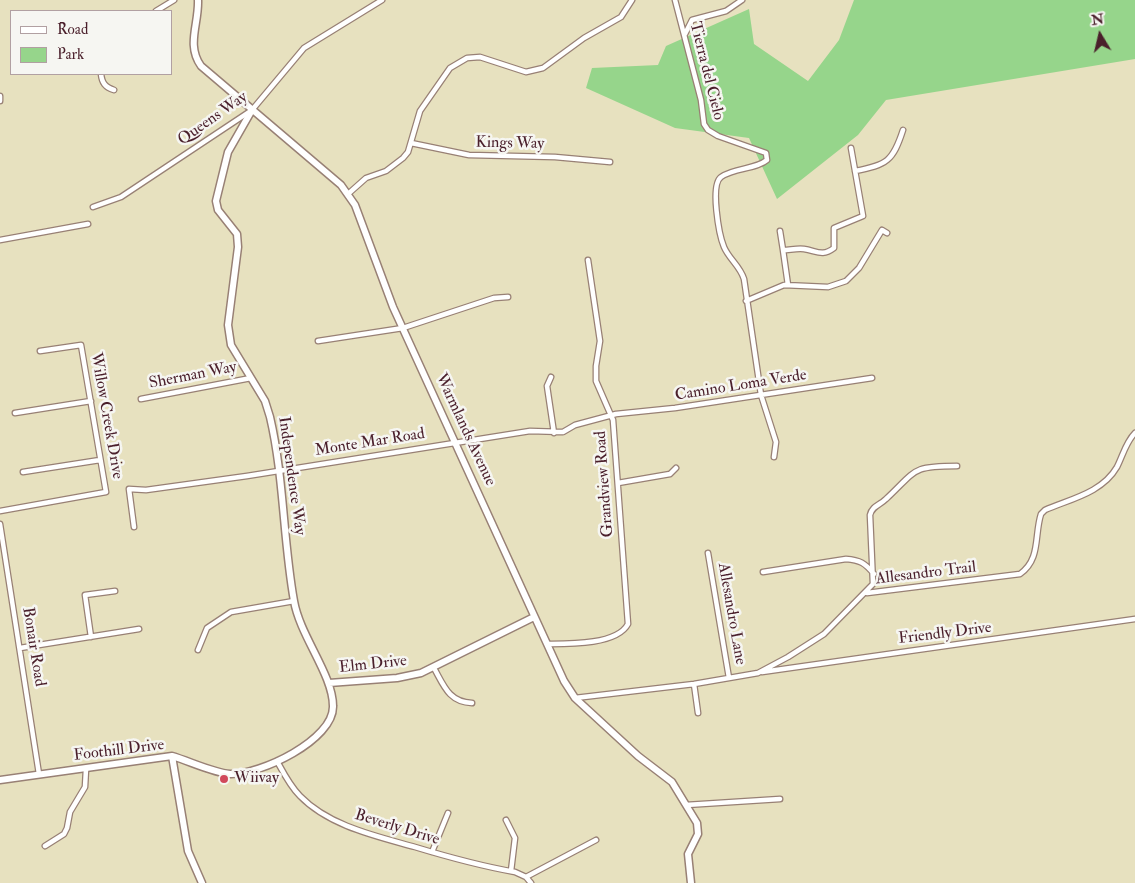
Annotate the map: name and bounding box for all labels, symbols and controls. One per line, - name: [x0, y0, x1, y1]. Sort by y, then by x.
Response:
- legend: [10, 10, 172, 75]
- north arrow: [1075, 10, 1125, 60]
- text: N: [1090, 10, 1105, 29]
- text: Road: [57, 20, 88, 39]
- street label: Tierra del Cielo: [685, 20, 727, 122]
- text: Park: [57, 45, 84, 64]
- street label: Queens Way: [174, 88, 252, 150]
- street label: Kings Way: [475, 134, 545, 154]
- street label: Willow Creek Drive: [85, 351, 127, 481]
- street label: Sherman Way: [148, 358, 238, 394]
- street label: Camino Loma Verde: [674, 366, 808, 406]
- street label: Warmlands Avenue: [431, 371, 499, 489]
- street label: Independence Way: [273, 415, 309, 537]
- street label: Monte Mar Road: [314, 425, 426, 461]
- street label: Grandview Road: [592, 430, 618, 538]
- street label: Allesandro Trail: [875, 558, 977, 590]
- street label: Allesandro Lane: [713, 562, 749, 666]
- street label: Bonair Road: [17, 606, 49, 688]
- street label: Friendly Drive: [897, 619, 993, 649]
- street label: Elm Drive: [338, 652, 408, 678]
- street label: Foothill Drive: [73, 736, 165, 766]
- place label: Wiivay: [234, 769, 279, 789]
- marker: Wiivay: [218, 773, 230, 785]
- street label: Beverly Drive: [352, 806, 442, 850]

